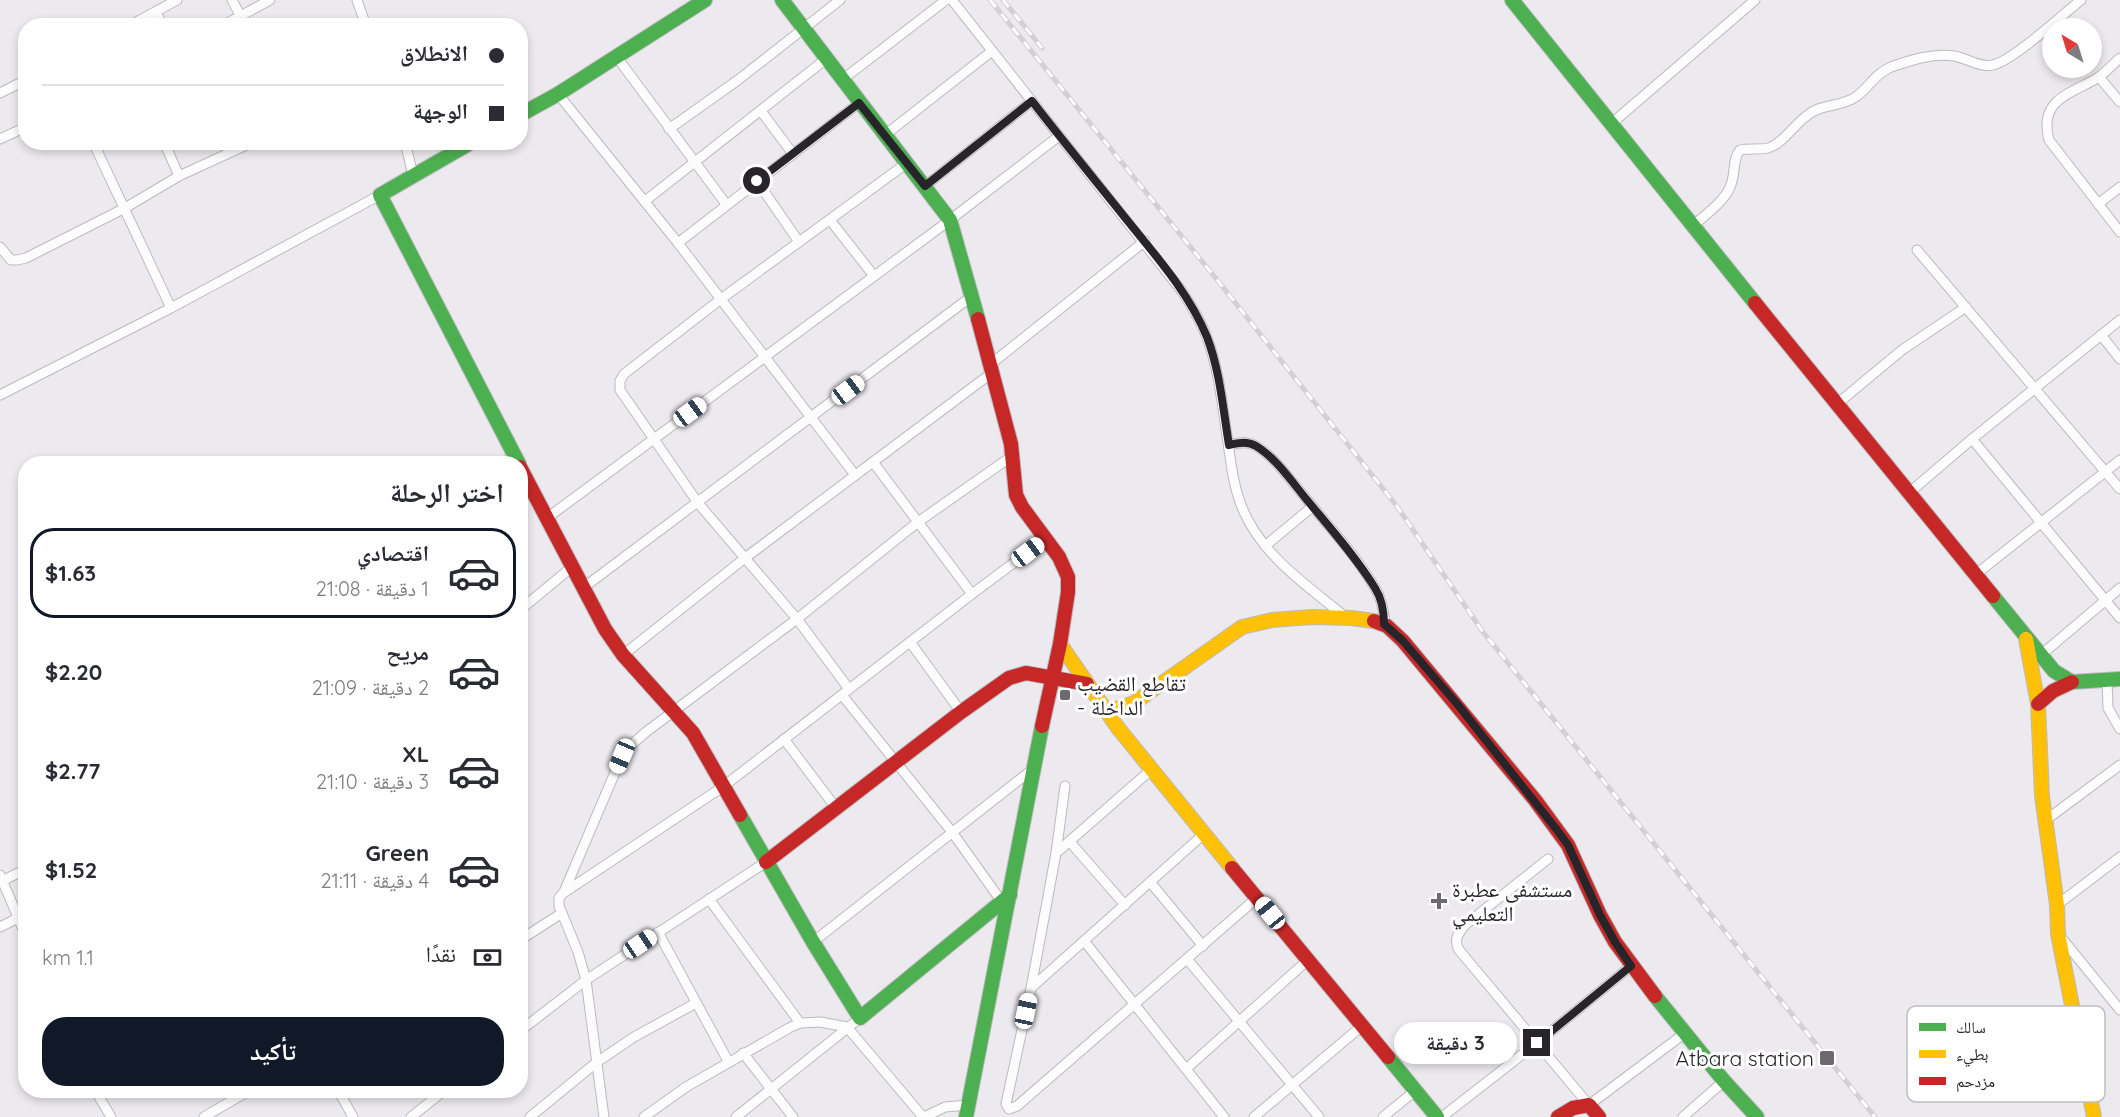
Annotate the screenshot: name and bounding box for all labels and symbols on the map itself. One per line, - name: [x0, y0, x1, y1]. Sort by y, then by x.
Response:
- north arrow: [2042, 18, 2102, 78]
- route start: [743, 167, 770, 194]
- car: [828, 372, 868, 408]
- car: [670, 394, 710, 430]
- car: [1008, 534, 1048, 570]
- place label: تقاطع القضيب - الداخلة: [1077, 670, 1186, 720]
- marker: تقاطع القضيب - الداخلة: [1058, 688, 1072, 702]
- car: [607, 736, 637, 776]
- place label: مستشفى عطبرة التعليمي: [1452, 876, 1572, 930]
- marker: مستشفى عطبرة التعليمي: [1430, 892, 1448, 910]
- car: [1252, 893, 1288, 933]
- car: [620, 926, 660, 962]
- car: [1013, 992, 1039, 1030]
- legend: [1907, 1006, 2105, 1102]
- text: سالك: [1956, 1017, 1986, 1037]
- callout: 3 دقيقة: [1393, 1022, 1516, 1064]
- route end: [1523, 1029, 1550, 1056]
- text: بطيء: [1956, 1044, 1988, 1067]
- place label: Atbara station: [1676, 1045, 1814, 1071]
- marker: Atbara station: [1818, 1049, 1836, 1067]
- text: مزدحم: [1956, 1071, 1995, 1092]

